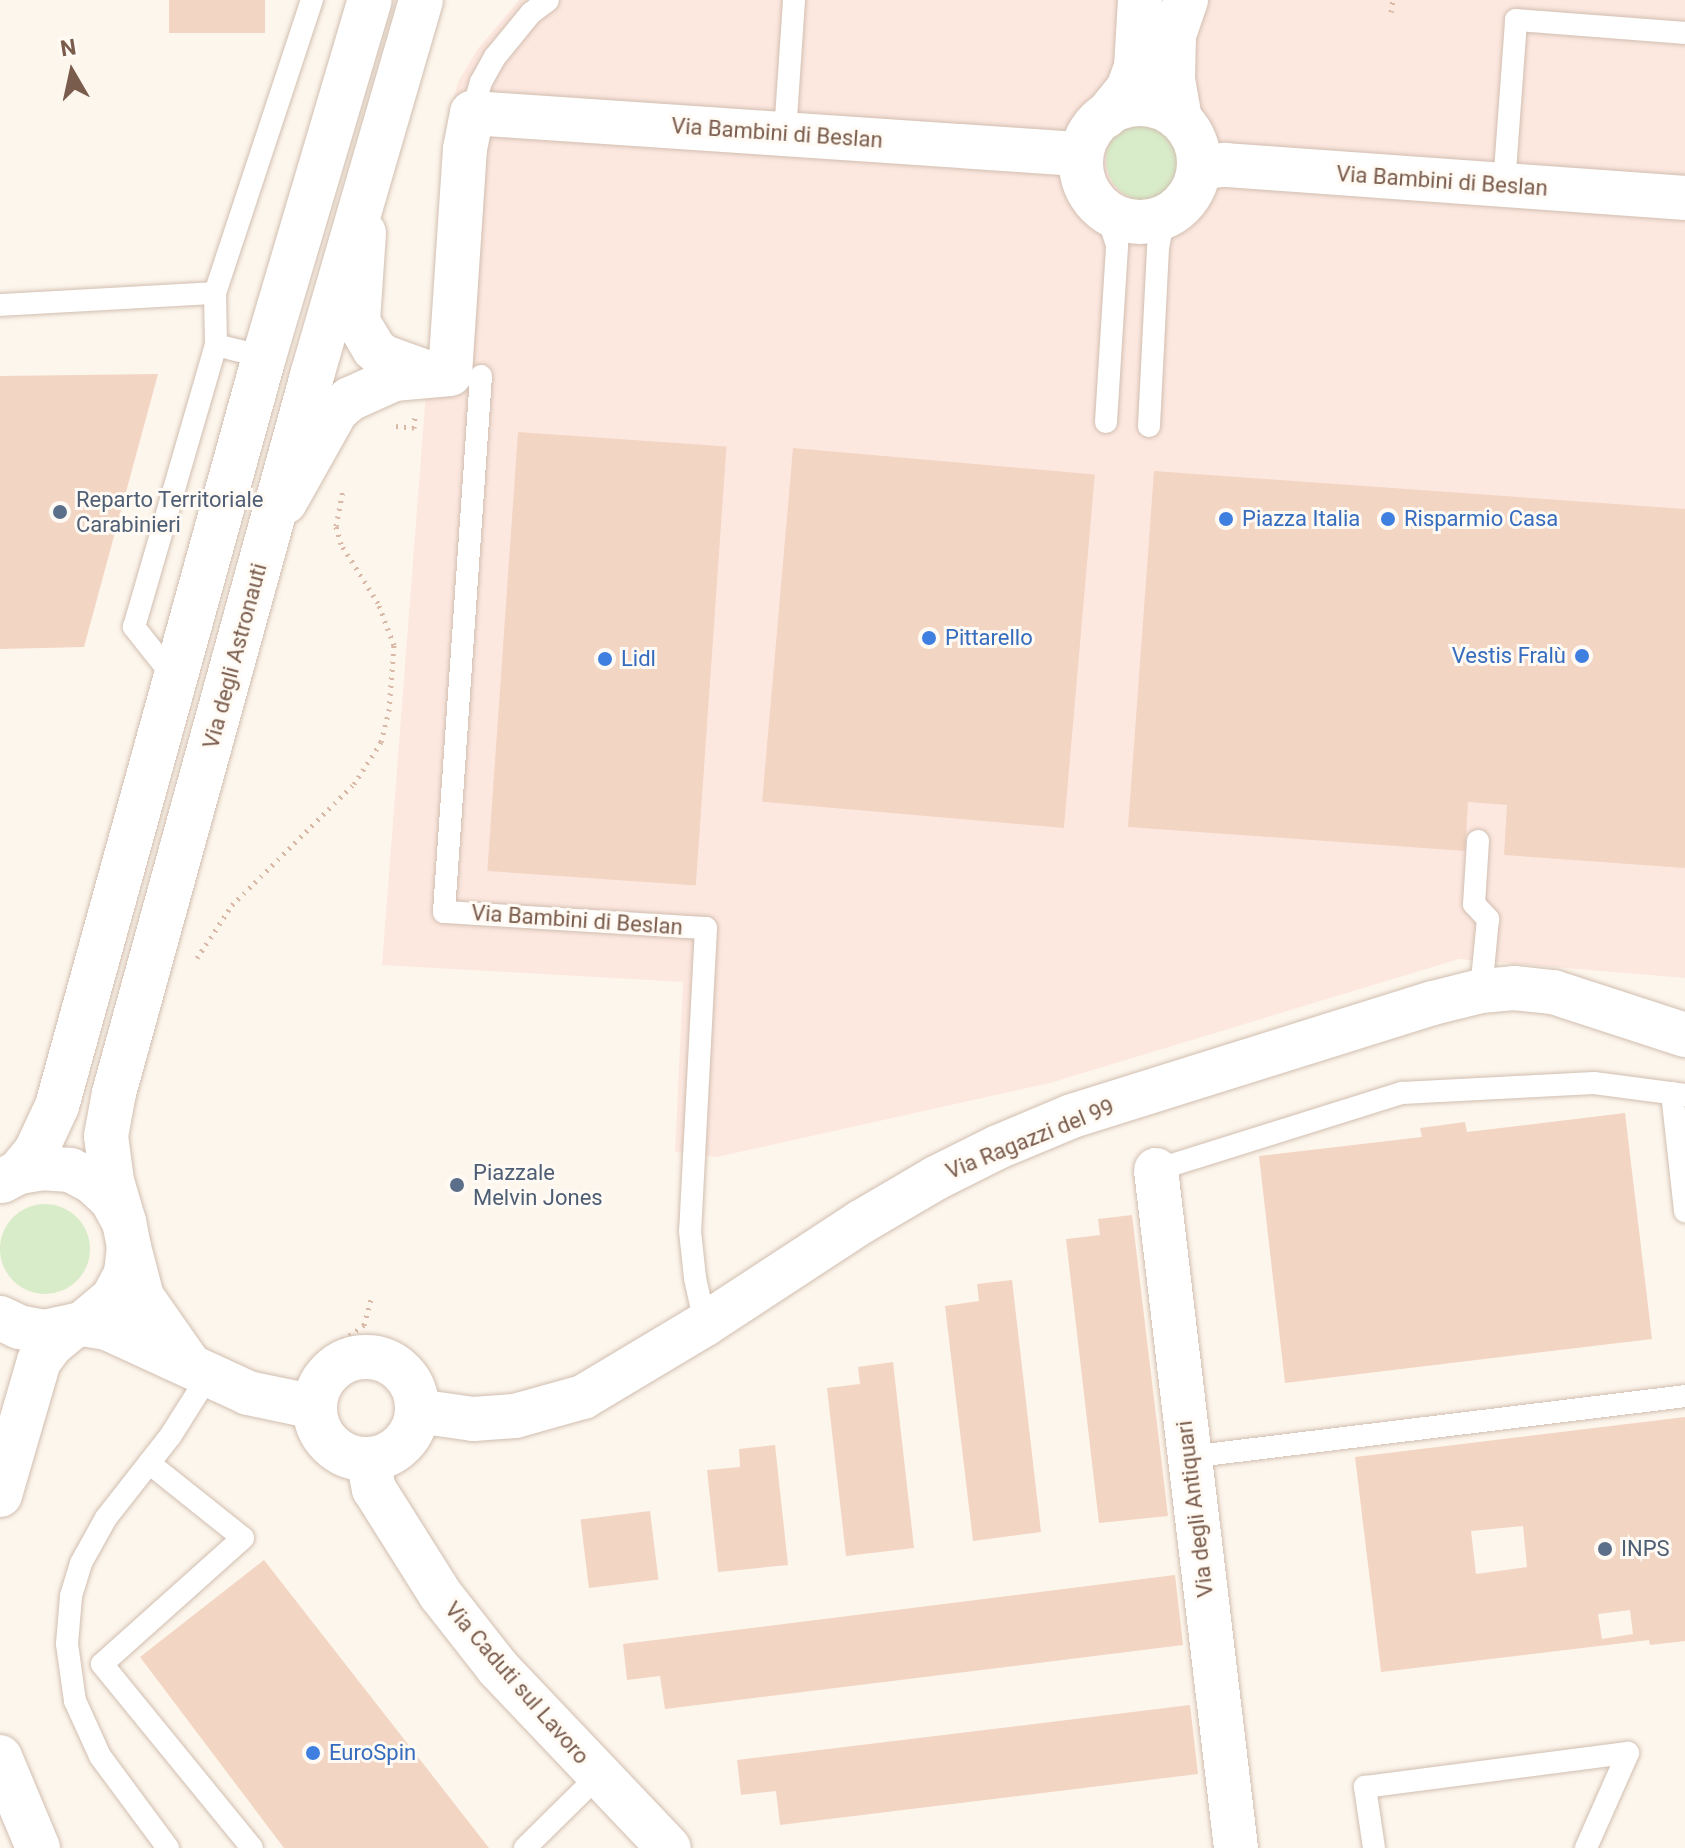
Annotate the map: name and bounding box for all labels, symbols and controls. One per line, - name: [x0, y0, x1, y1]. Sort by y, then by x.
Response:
- north arrow: [32, 32, 112, 112]
- text: N: [59, 34, 78, 61]
- street label: Via Bambini di Beslan: [670, 112, 884, 154]
- street label: Via Bambini di Beslan: [1335, 160, 1549, 202]
- place label: Reparto Territoriale Carabinieri: [76, 486, 264, 538]
- marker: Reparto Territoriale Carabinieri: [51, 503, 69, 521]
- place label: Piazza Italia: [1242, 506, 1360, 532]
- place label: Risparmio Casa: [1404, 506, 1558, 532]
- marker: Piazza Italia: [1217, 510, 1235, 528]
- marker: Risparmio Casa: [1379, 510, 1397, 528]
- street label: Via degli Astronauti: [198, 560, 272, 752]
- place label: Pittarello: [945, 625, 1033, 651]
- marker: Pittarello: [920, 629, 938, 647]
- place label: Vestis Fralù: [1452, 643, 1566, 669]
- place label: Lidl: [621, 646, 656, 672]
- marker: Vestis Fralù: [1573, 647, 1591, 665]
- marker: Lidl: [596, 650, 614, 668]
- street label: Via Bambini di Beslan: [470, 899, 684, 941]
- street label: Via Ragazzi del 99: [942, 1093, 1118, 1185]
- place label: Piazzale Melvin Jones: [473, 1159, 603, 1210]
- marker: Piazzale Melvin Jones: [448, 1176, 466, 1194]
- street label: Via degli Antiquari: [1171, 1419, 1219, 1599]
- place label: INPS: [1621, 1536, 1670, 1562]
- marker: INPS: [1596, 1540, 1614, 1558]
- street label: Via Caduti sul Lavoro: [439, 1596, 595, 1770]
- place label: EuroSpin: [329, 1740, 416, 1766]
- marker: EuroSpin: [304, 1744, 322, 1762]

